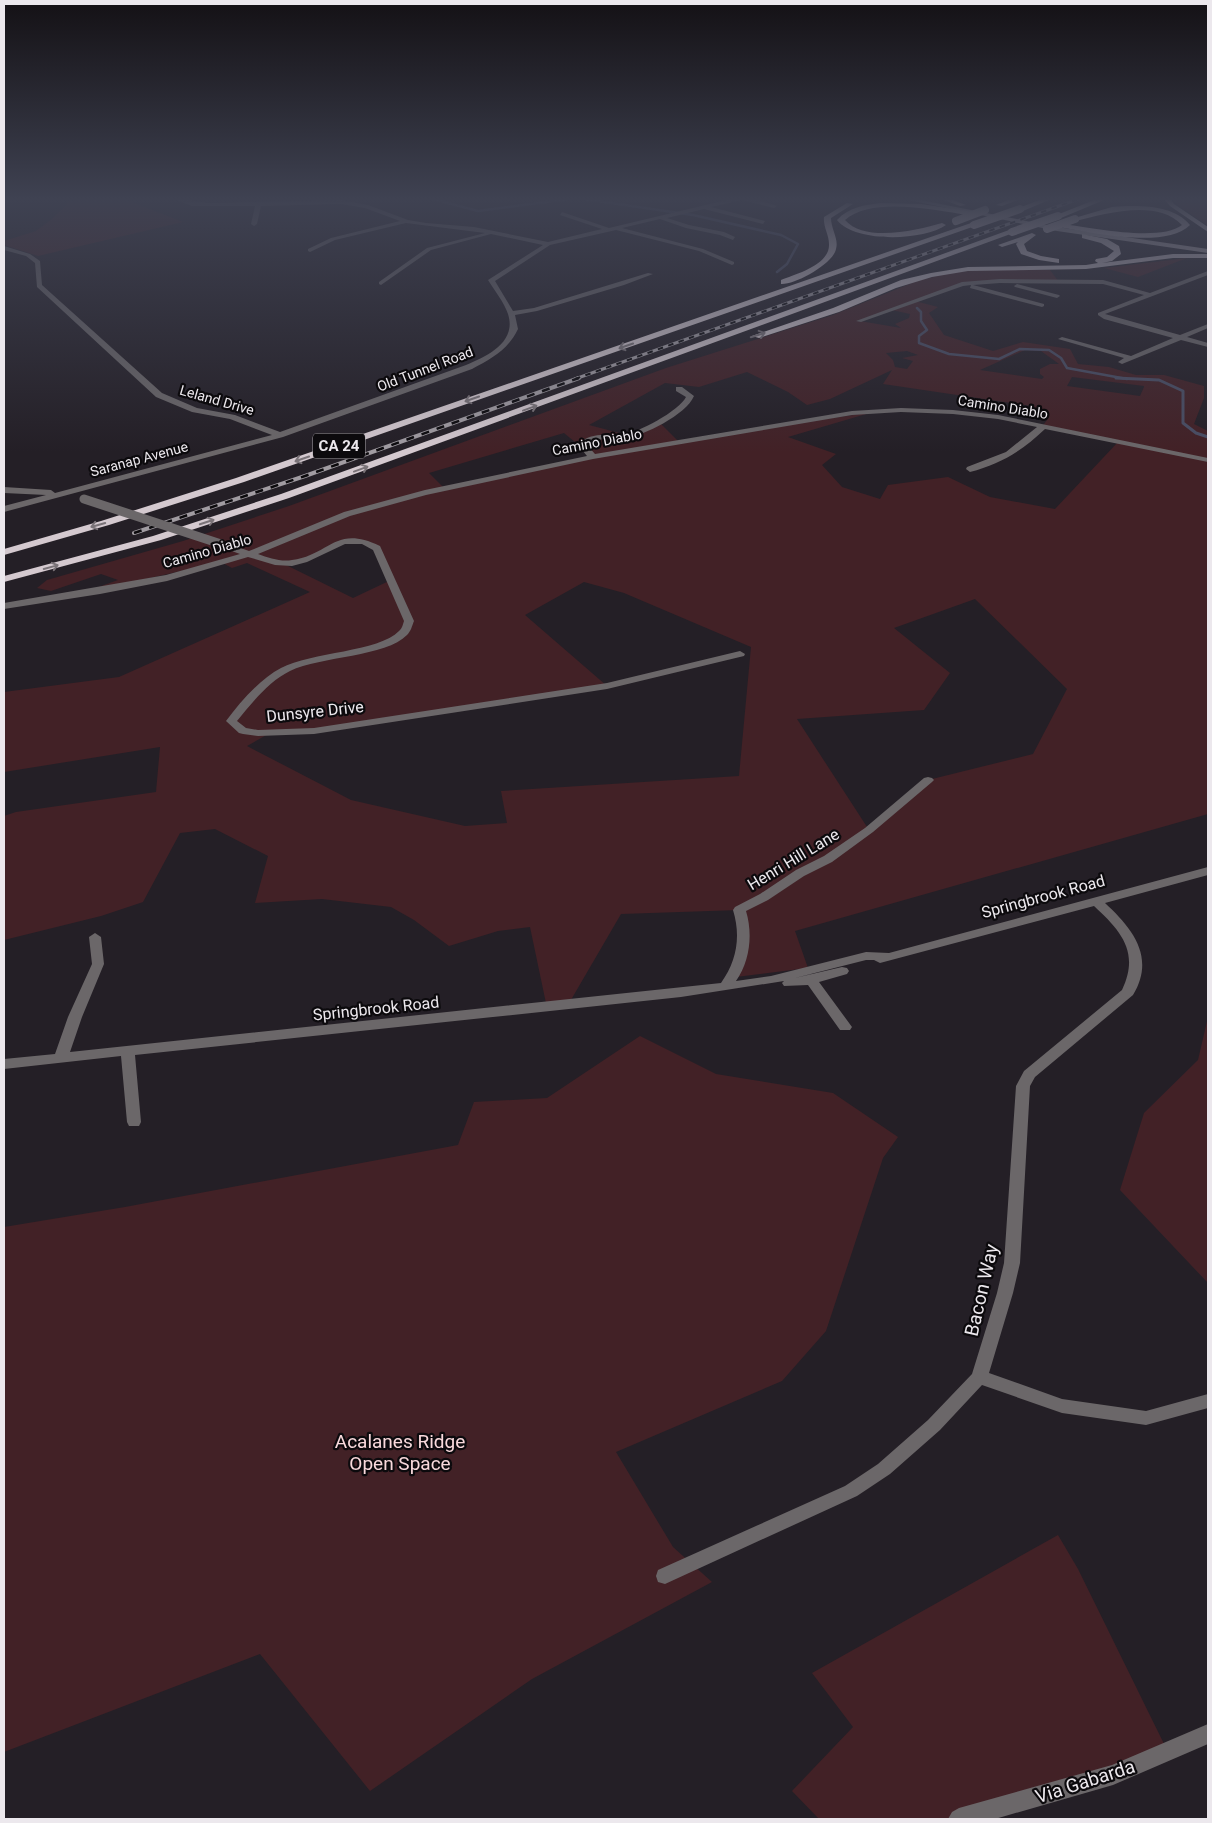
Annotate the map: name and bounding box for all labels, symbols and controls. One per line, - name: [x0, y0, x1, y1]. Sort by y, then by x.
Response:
- one-way arrow: [750, 329, 766, 339]
- one-way arrow: [618, 341, 634, 351]
- street label: Old Tunnel Road: [375, 343, 475, 395]
- street label: Leland Drive: [178, 382, 256, 418]
- street label: Camino Diablo: [957, 392, 1049, 422]
- one-way arrow: [465, 395, 481, 404]
- one-way arrow: [522, 403, 537, 412]
- street label: Camino Diablo: [551, 425, 643, 459]
- road number: CA 24: [313, 434, 365, 458]
- street label: Saranap Avenue: [88, 438, 190, 480]
- one-way arrow: [295, 454, 311, 464]
- one-way arrow: [353, 464, 368, 473]
- one-way arrow: [199, 517, 215, 527]
- one-way arrow: [90, 521, 106, 531]
- street label: Camino Diablo: [161, 531, 253, 571]
- one-way arrow: [43, 562, 59, 571]
- street label: Dunsyre Drive: [265, 697, 365, 726]
- street label: Henri Hill Lane: [744, 825, 843, 894]
- street label: Springbrook Road: [979, 871, 1107, 922]
- street label: Springbrook Road: [312, 992, 440, 1025]
- street label: Bacon Way: [960, 1242, 1003, 1338]
- park label: Acalanes Ridge Open Space: [335, 1430, 465, 1475]
- street label: Via Gabarda: [1032, 1755, 1138, 1808]

